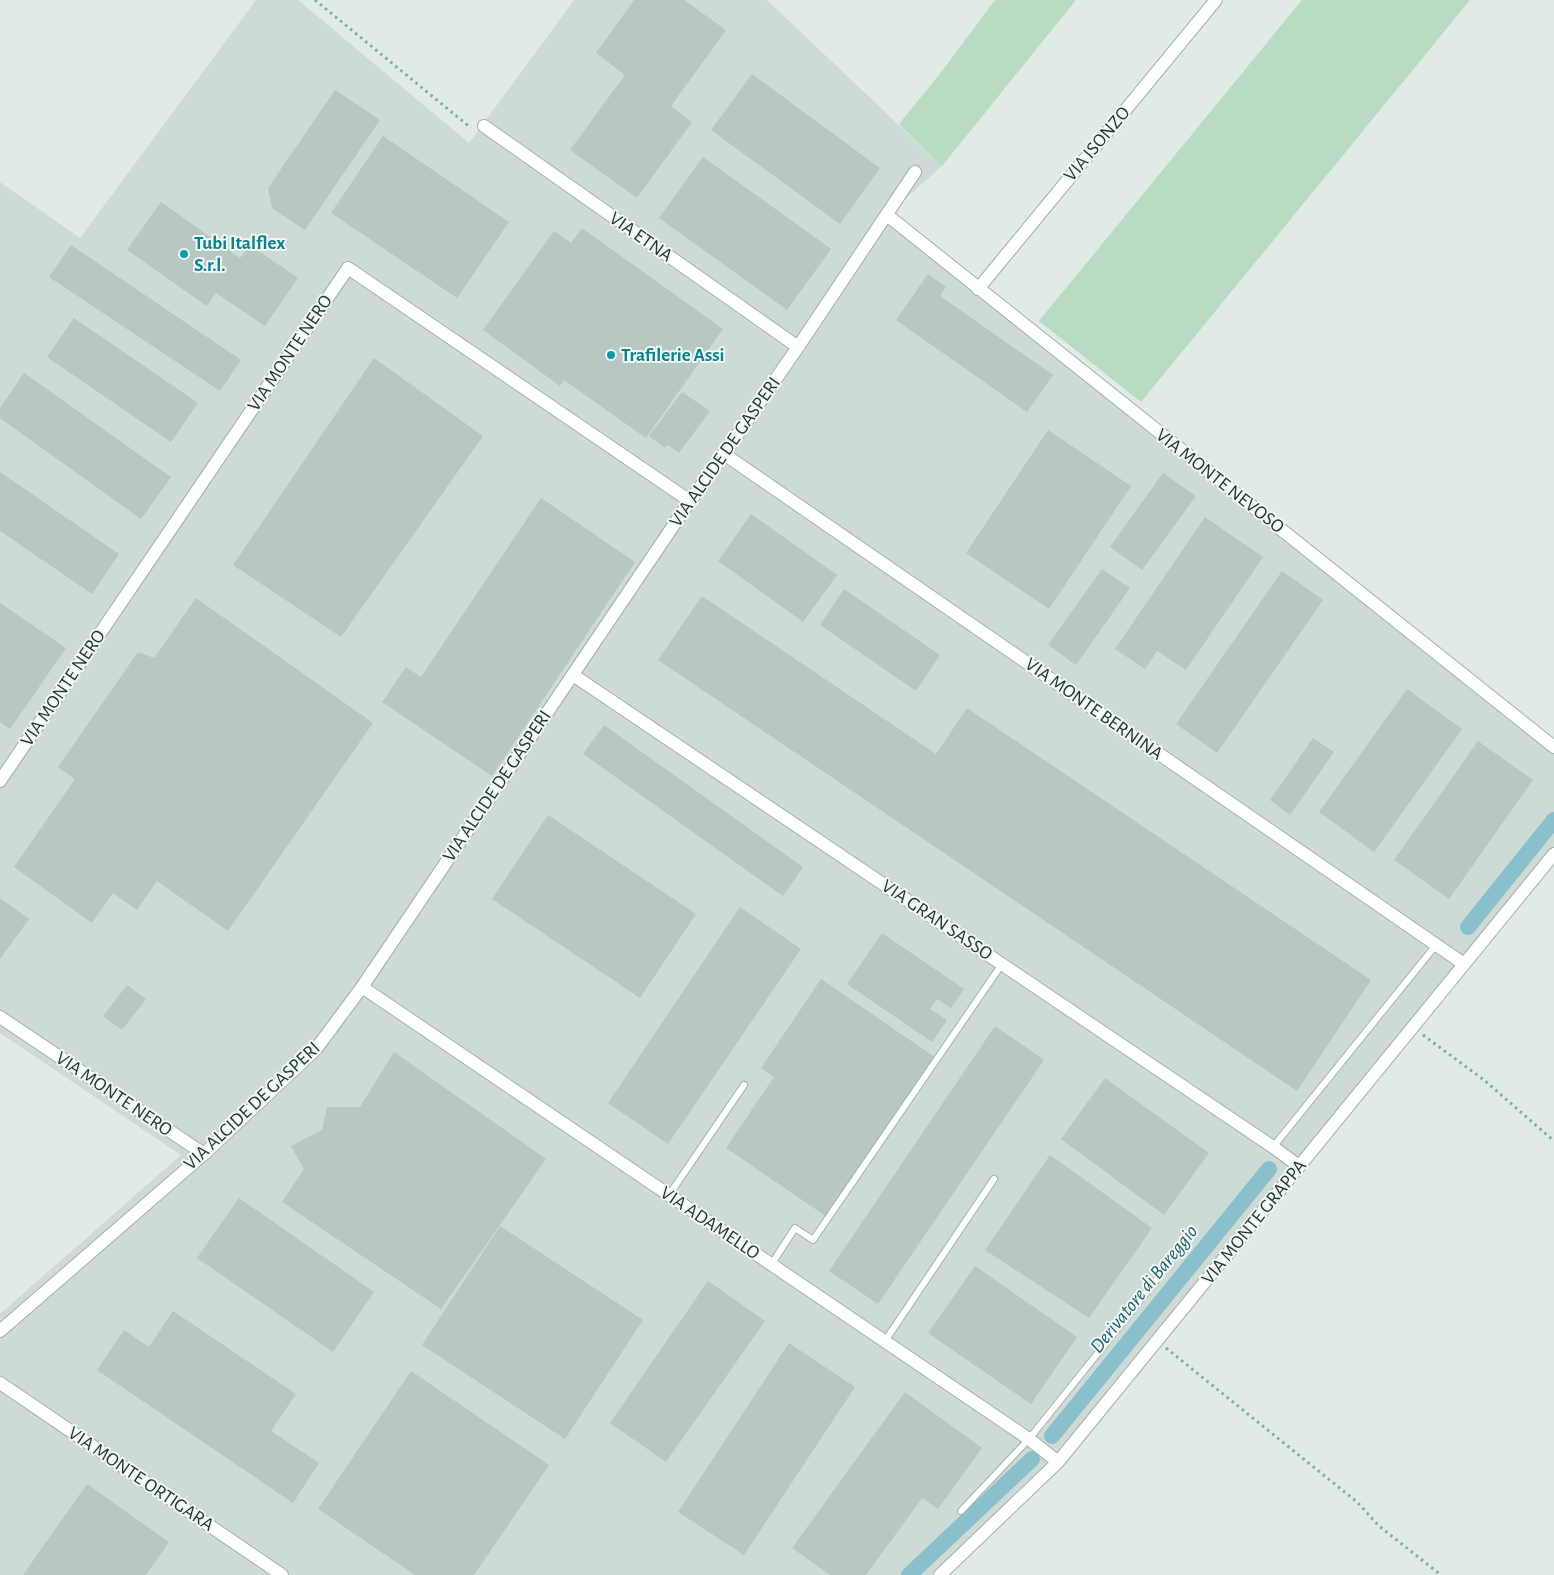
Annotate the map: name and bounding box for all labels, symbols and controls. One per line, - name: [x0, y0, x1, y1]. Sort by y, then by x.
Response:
- street label: VIA ISONZO: [1059, 102, 1135, 186]
- street label: VIA ETNA: [605, 207, 677, 267]
- place label: Tubi Italflex S.r.l.: [194, 232, 285, 276]
- marker: Tubi Italflex S.r.l.: [178, 248, 190, 260]
- street label: VIA MONTE NERO: [243, 290, 337, 416]
- place label: Trafilerie Assi: [621, 344, 725, 366]
- marker: Trafilerie Assi: [605, 349, 617, 361]
- street label: VIA ALCIDE DE GASPERI: [665, 372, 785, 532]
- street label: VIA MONTE NEVOSO: [1151, 424, 1289, 538]
- street label: VIA MONTE NERO: [16, 625, 110, 751]
- street label: VIA MONTE BERNINA: [1021, 653, 1167, 765]
- street label: VIA ALCIDE DE GASPERI: [438, 706, 556, 866]
- street label: VIA GRAN SASSO: [877, 875, 997, 965]
- street label: VIA ALCIDE DE GASPERI: [179, 1037, 325, 1175]
- street label: VIA MONTE NERO: [51, 1047, 177, 1141]
- street label: VIA MONTE GRAPPA: [1197, 1155, 1311, 1289]
- street label: VIA ADAMELLO: [656, 1181, 764, 1265]
- water label: Derivatore di Bareggio: [1085, 1220, 1203, 1358]
- street label: VIA MONTE ORTIGARA: [64, 1422, 218, 1536]

